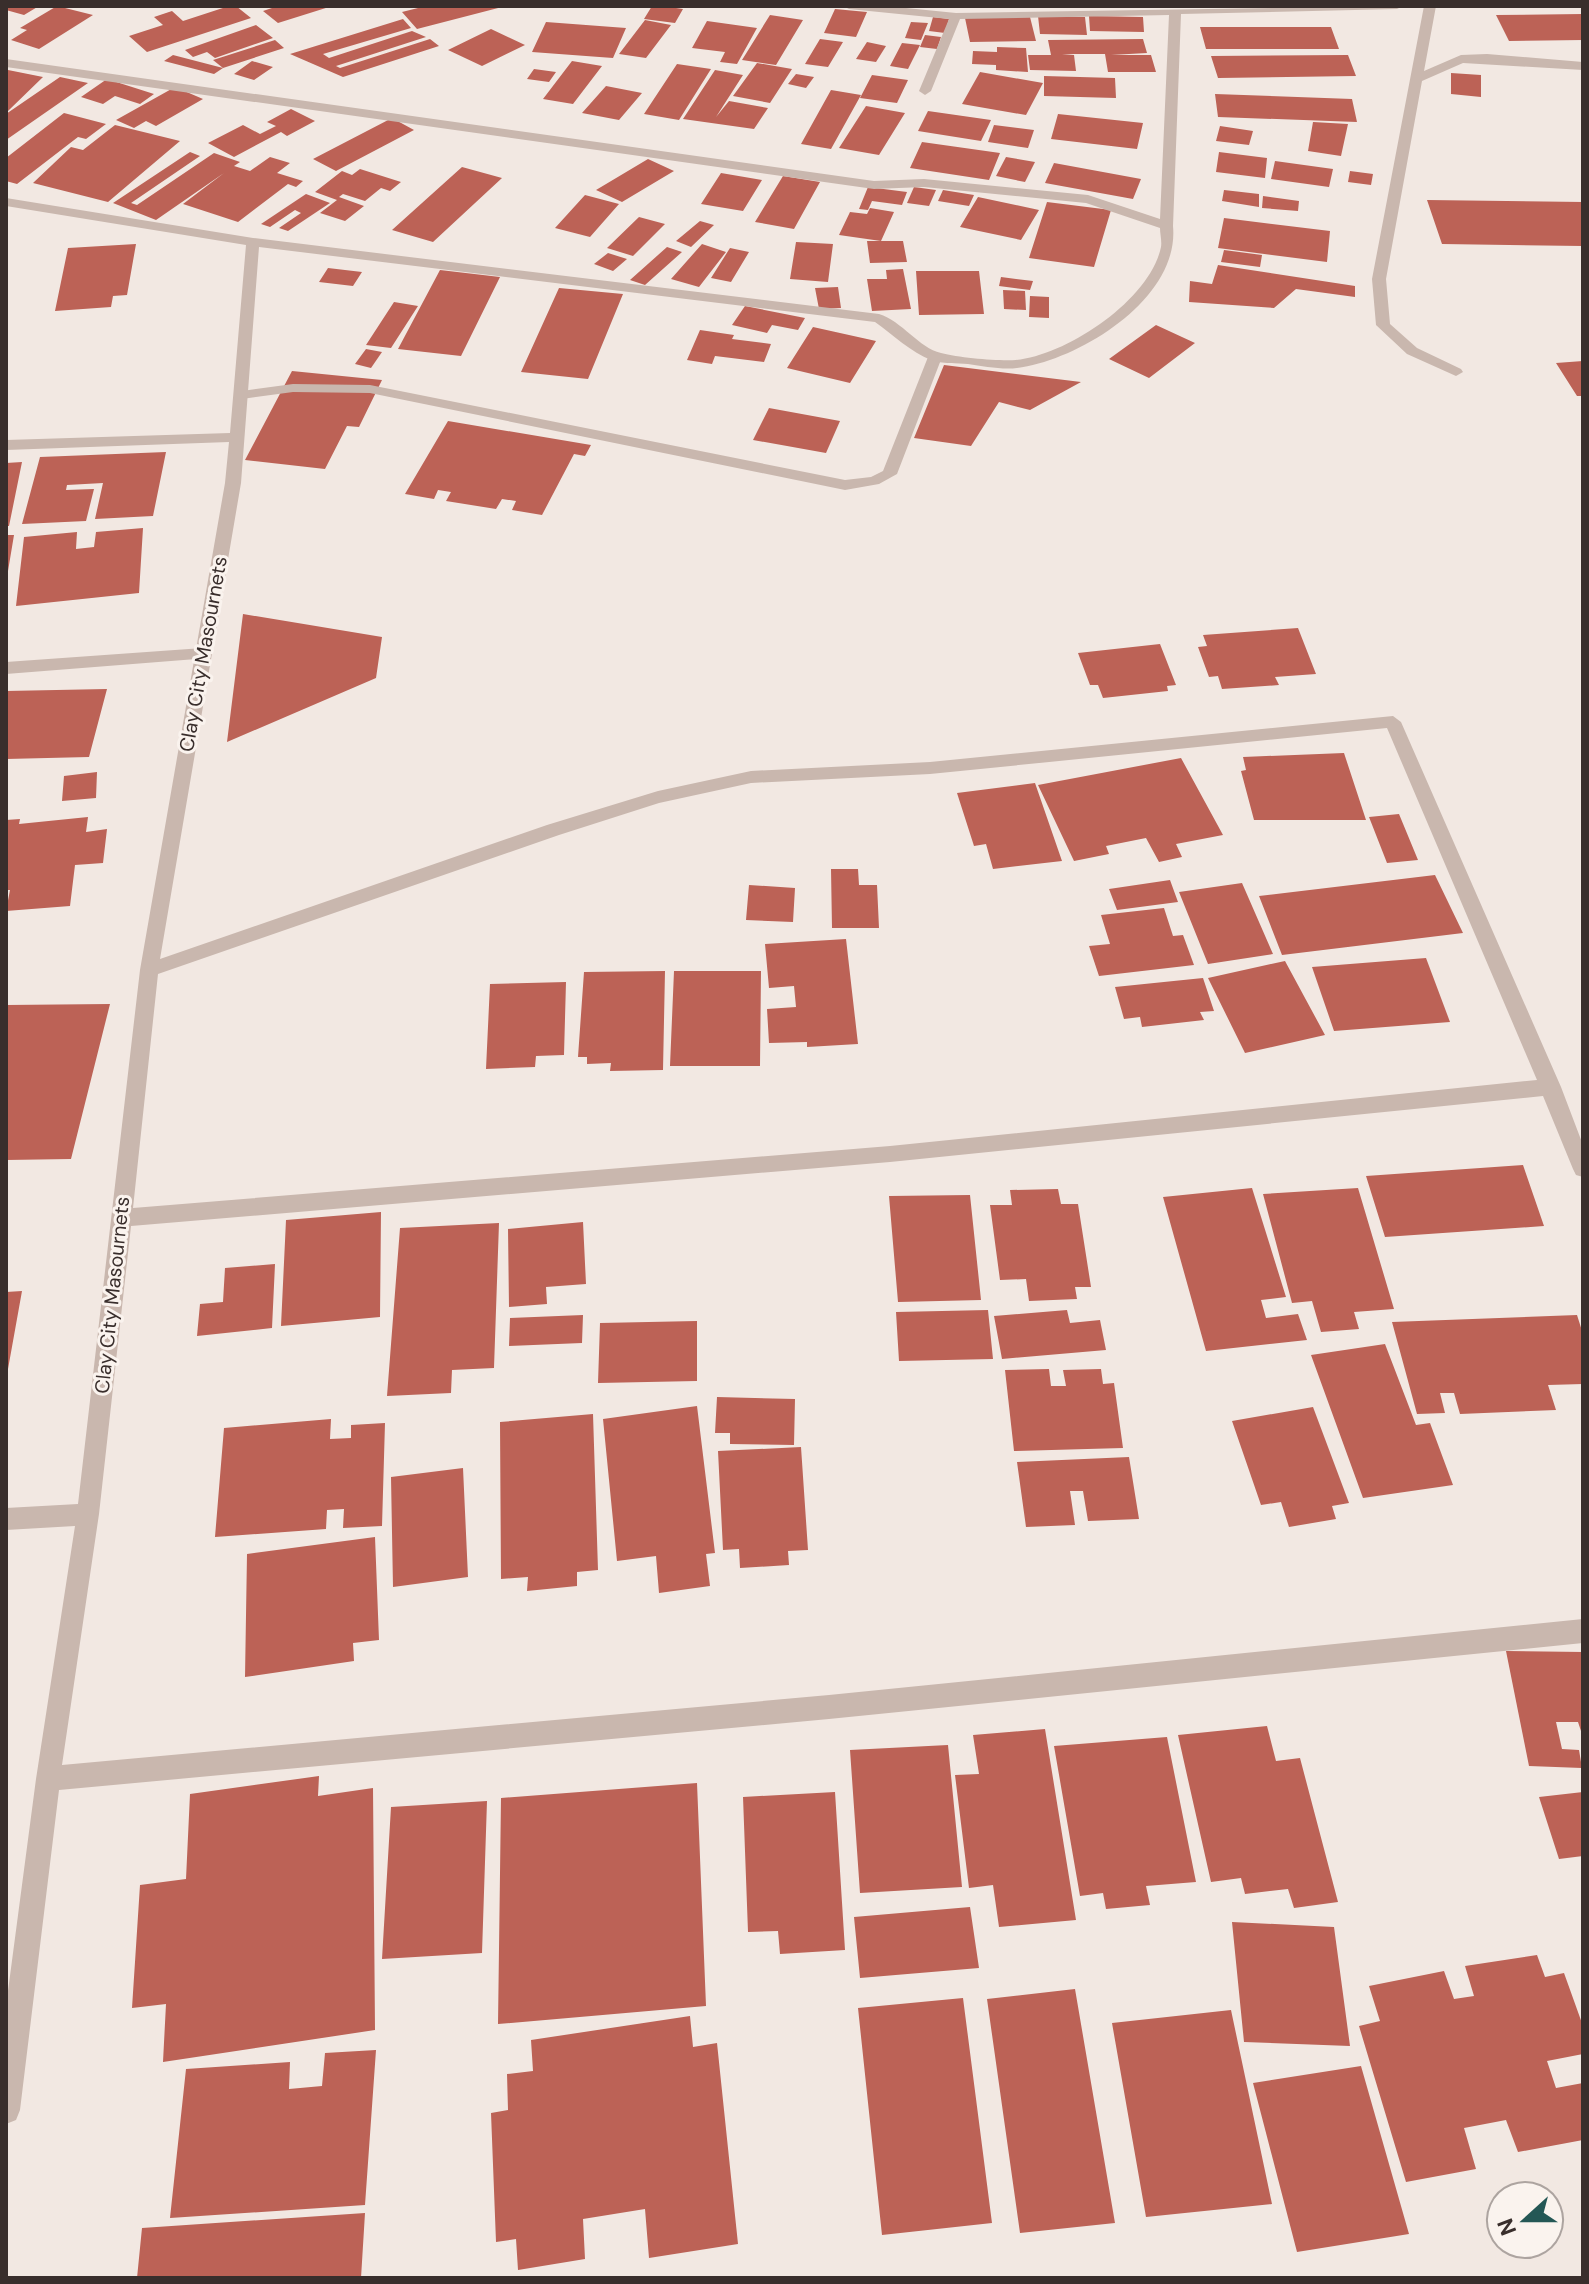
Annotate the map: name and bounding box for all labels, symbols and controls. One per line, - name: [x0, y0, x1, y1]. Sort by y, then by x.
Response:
- street label: Clay City Masournets: [173, 554, 233, 754]
- street label: Clay City Masournets: [89, 1195, 135, 1395]
- north arrow: [1485, 2180, 1565, 2260]
- text: N: [1490, 2214, 1523, 2240]

